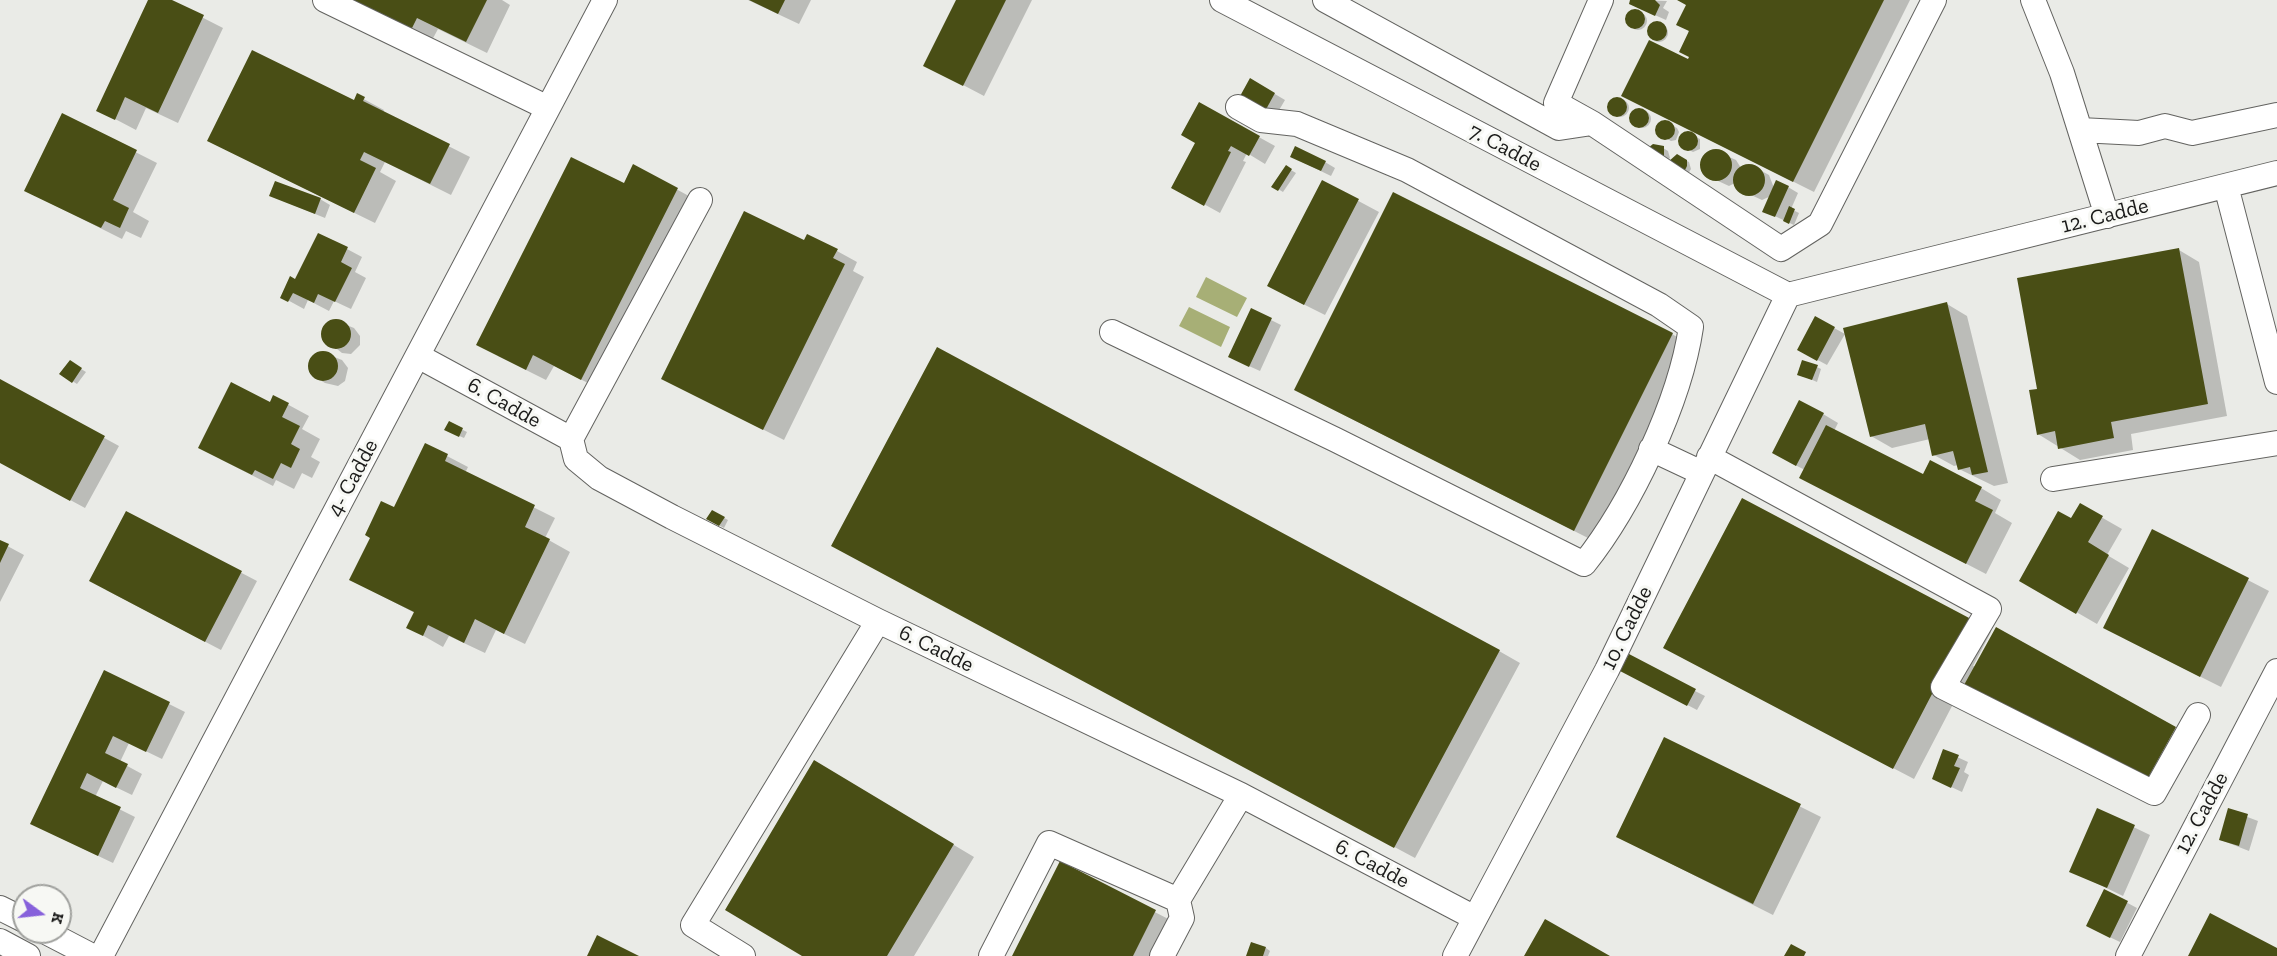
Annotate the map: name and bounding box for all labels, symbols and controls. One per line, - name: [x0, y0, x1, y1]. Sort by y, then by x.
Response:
- street label: 7. Cadde: [1464, 118, 1546, 178]
- street label: 12. Cadde: [2059, 192, 2151, 240]
- street label: 6. Cadde: [462, 372, 546, 434]
- street label: 4- Cadde: [322, 435, 384, 521]
- street label: 10. Cadde: [1595, 582, 1659, 674]
- street label: 6. Cadde: [894, 620, 978, 678]
- street label: 12. Cadde: [2170, 768, 2234, 858]
- street label: 6. Cadde: [1330, 833, 1414, 895]
- north arrow: [12, 884, 72, 944]
- text: K: [47, 911, 69, 926]

